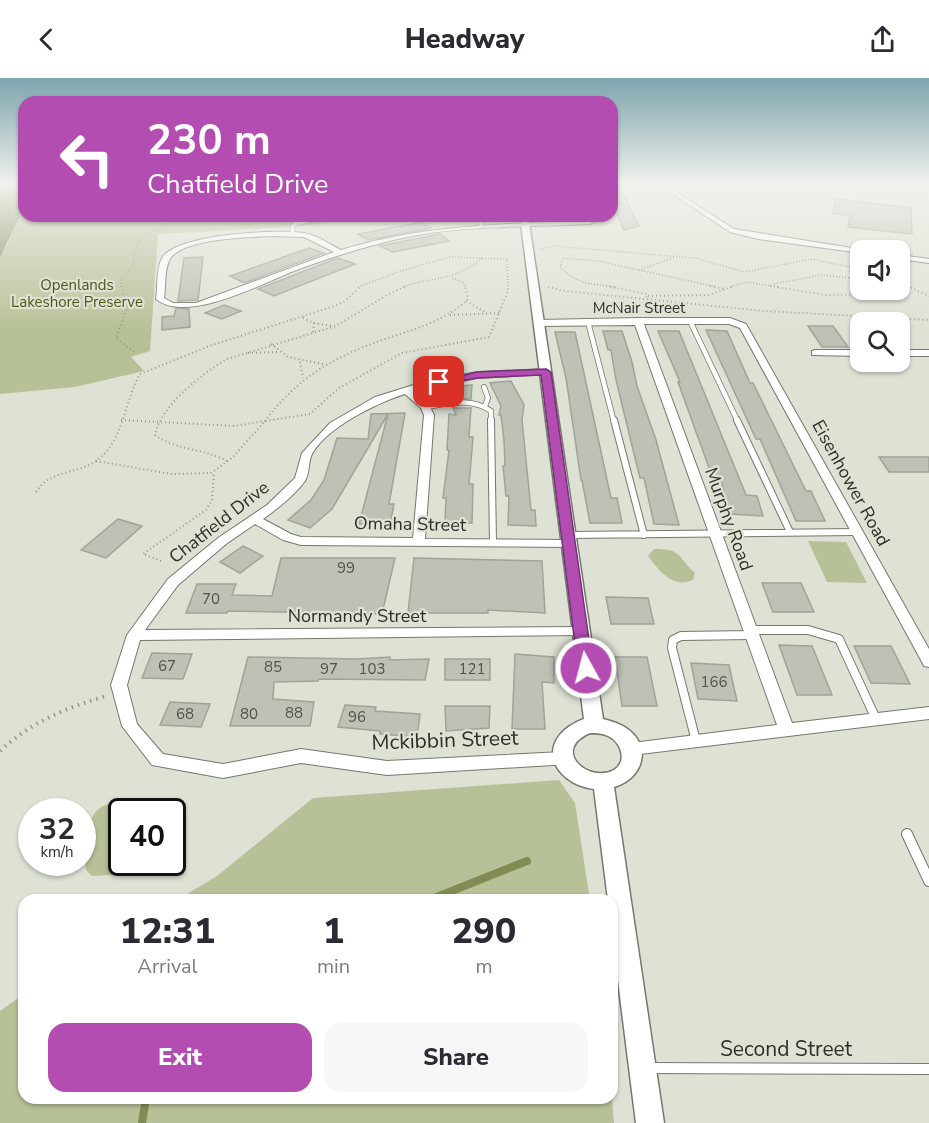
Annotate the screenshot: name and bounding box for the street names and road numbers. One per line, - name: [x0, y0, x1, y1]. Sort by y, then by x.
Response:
- street label: McNair Street: [593, 298, 686, 318]
- street label: Eisenhower Road: [806, 416, 896, 550]
- street label: Murphy Road: [699, 464, 759, 574]
- street label: Chatfield Drive: [164, 475, 274, 569]
- street label: Omaha Street: [354, 511, 467, 537]
- street label: Normandy Street: [288, 604, 427, 628]
- street label: Mckibbin Street: [371, 723, 520, 757]
- street label: Second Street: [720, 1035, 853, 1063]

